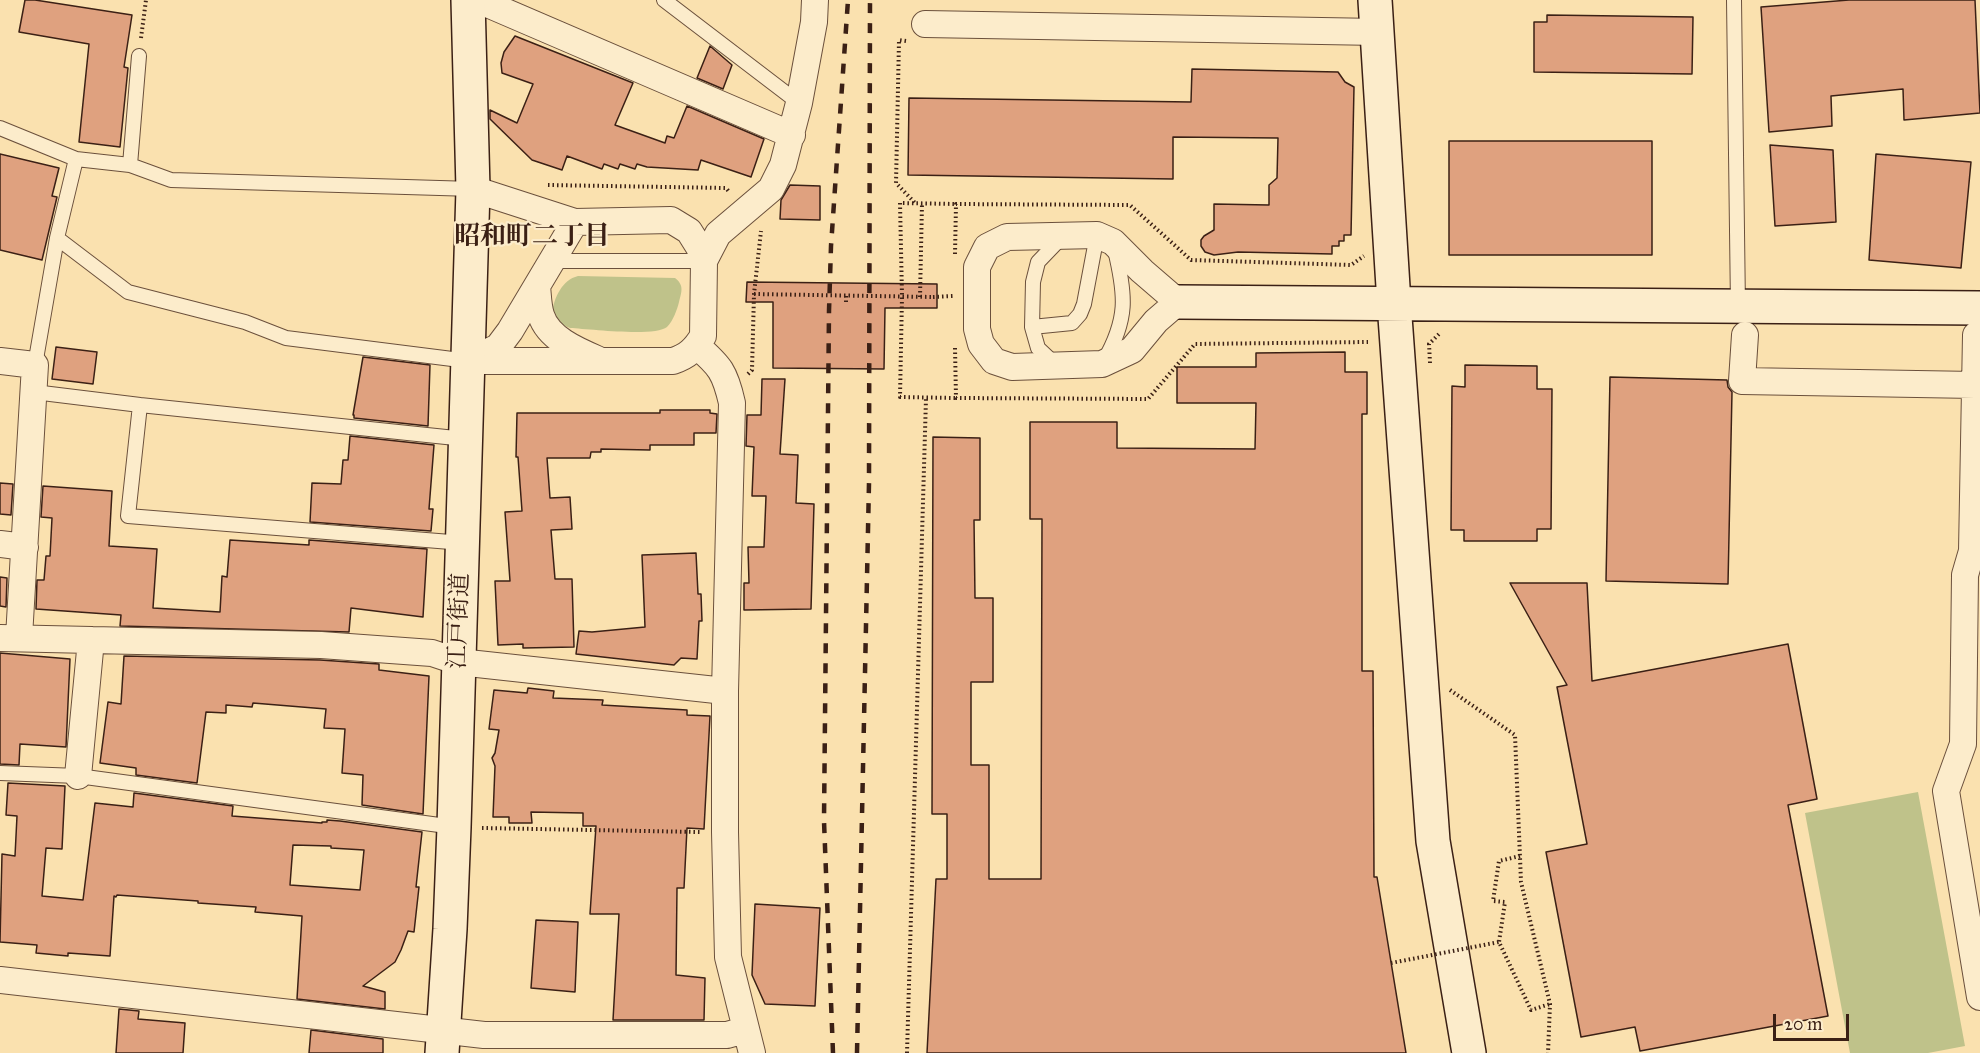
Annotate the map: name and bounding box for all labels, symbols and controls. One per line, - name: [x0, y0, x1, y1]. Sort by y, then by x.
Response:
- district label: 昭和町二丁目: [454, 222, 610, 254]
- street label: 江戸街道: [444, 573, 476, 669]
- scale bar: [1776, 1002, 1852, 1040]
- text: 20 m: [1784, 1013, 1822, 1035]

